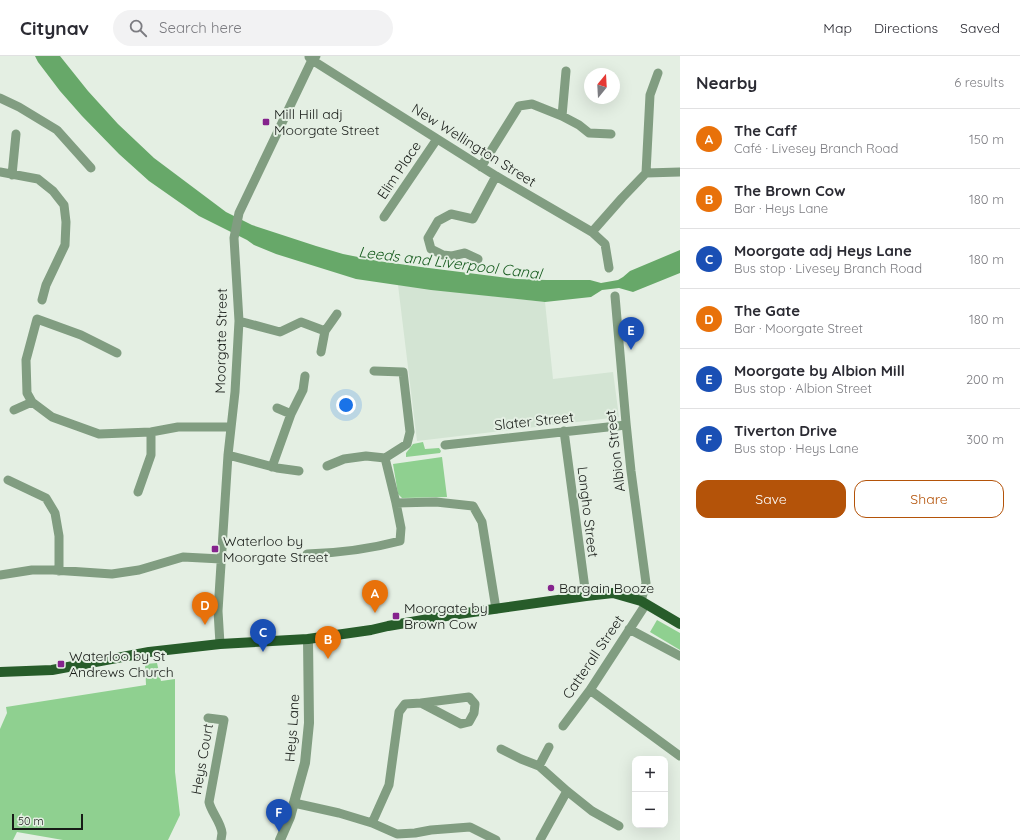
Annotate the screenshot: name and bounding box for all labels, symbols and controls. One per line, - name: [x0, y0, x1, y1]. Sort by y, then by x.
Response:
- search box: [113, 10, 393, 46]
- text: Citynav: [20, 16, 89, 40]
- icon: search: [127, 17, 149, 39]
- text: Search here: [159, 18, 242, 37]
- text: Map: [823, 19, 852, 37]
- text: Directions: [874, 19, 938, 37]
- text: Saved: [960, 19, 1000, 37]
- north arrow: [584, 68, 620, 104]
- text: Nearby: [696, 72, 757, 93]
- text: 6 results: [954, 74, 1004, 90]
- street label: New Wellington Street: [408, 99, 540, 191]
- place label: Mill Hill adj Moorgate Street: [274, 105, 380, 139]
- marker: Mill Hill adj Moorgate Street: [261, 117, 271, 127]
- text: The Caff: [734, 121, 797, 140]
- text: A: [705, 131, 713, 147]
- text: 150 m: [969, 131, 1004, 147]
- street label: Elim Place: [373, 138, 425, 202]
- text: Café · Livesey Branch Road: [734, 140, 898, 156]
- text: The Brown Cow: [734, 181, 846, 200]
- text: B: [705, 191, 713, 207]
- text: 180 m: [969, 191, 1004, 207]
- text: Bar · Heys Lane: [734, 200, 828, 216]
- text: Moorgate adj Heys Lane: [734, 241, 912, 260]
- water label: Leeds and Liverpool Canal: [357, 242, 544, 283]
- text: C: [705, 251, 713, 267]
- text: 180 m: [969, 251, 1004, 267]
- text: Bus stop · Livesey Branch Road: [734, 260, 922, 276]
- street label: Moorgate Street: [211, 288, 231, 394]
- text: The Gate: [734, 301, 800, 320]
- text: D: [704, 311, 714, 327]
- text: 180 m: [969, 311, 1004, 327]
- pin: E: [618, 317, 644, 350]
- text: Bar · Moorgate Street: [734, 320, 863, 336]
- text: Moorgate by Albion Mill: [734, 361, 905, 380]
- text: E: [705, 371, 713, 387]
- text: 200 m: [966, 371, 1004, 387]
- text: Bus stop · Albion Street: [734, 380, 872, 396]
- your location: [336, 395, 356, 415]
- street label: Slater Street: [493, 408, 575, 434]
- street label: Albion Street: [601, 409, 629, 493]
- text: Tiverton Drive: [734, 421, 837, 440]
- text: F: [705, 431, 713, 447]
- text: 300 m: [966, 431, 1004, 447]
- text: Bus stop · Heys Lane: [734, 440, 859, 456]
- street label: Langho Street: [574, 466, 603, 559]
- button: Save: [696, 480, 846, 518]
- button: Share: [854, 480, 1004, 518]
- place label: Waterloo by Moorgate Street: [223, 532, 329, 566]
- marker: Waterloo by Moorgate Street: [210, 544, 220, 554]
- place label: Bargain Booze: [559, 579, 654, 597]
- pin: A: [362, 580, 388, 613]
- marker: Bargain Booze: [546, 583, 556, 593]
- pin: D: [192, 592, 218, 625]
- place label: Moorgate by Brown Cow: [404, 599, 488, 633]
- marker: Moorgate by Brown Cow: [391, 611, 401, 621]
- street label: Catterall Street: [558, 611, 628, 702]
- pin: C: [250, 619, 276, 652]
- pin: B: [315, 626, 341, 659]
- place label: Waterloo by St Andrews Church: [69, 647, 174, 681]
- marker: Waterloo by St Andrews Church: [56, 659, 66, 669]
- street label: Heys Lane: [281, 693, 303, 763]
- street label: Heys Court: [187, 722, 217, 796]
- map controls: [632, 756, 668, 828]
- button: +: [632, 756, 668, 792]
- button: −: [632, 792, 668, 828]
- pin: F: [266, 799, 292, 832]
- scale bar: [12, 812, 83, 831]
- text: 50 m: [18, 814, 44, 828]

